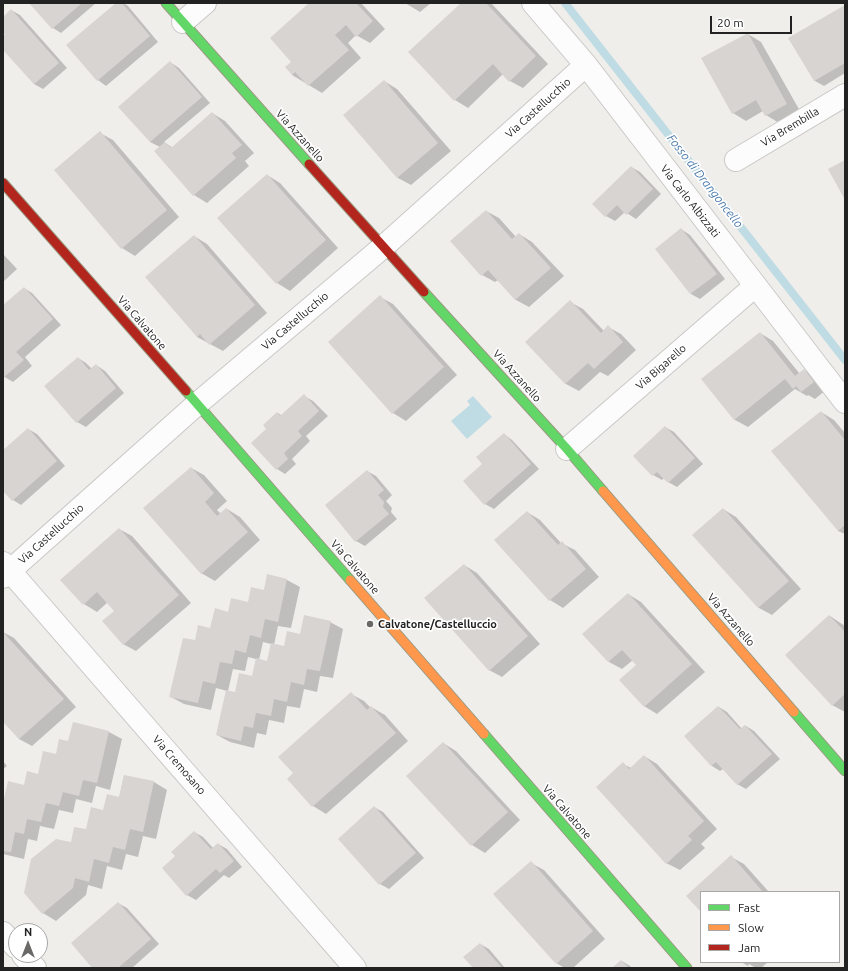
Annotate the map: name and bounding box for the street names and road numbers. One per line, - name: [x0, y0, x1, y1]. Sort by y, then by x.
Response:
- street label: Via Castellucchio: [503, 75, 573, 141]
- street label: Via Brembilla: [759, 104, 821, 150]
- street label: Via Azzanello: [273, 107, 327, 165]
- street label: Via Carlo Albizzati: [658, 162, 722, 240]
- street label: Via Castellucchio: [259, 289, 331, 353]
- street label: Via Calvatone: [115, 293, 169, 353]
- street label: Via Bigarello: [633, 342, 689, 392]
- street label: Via Azzanello: [490, 347, 544, 405]
- street label: Via Castellucchio: [16, 501, 86, 567]
- street label: Via Calvatone: [328, 537, 382, 597]
- street label: Via Azzanello: [704, 591, 758, 649]
- street label: Via Cremosano: [150, 733, 208, 797]
- street label: Via Calvatone: [540, 782, 594, 842]

